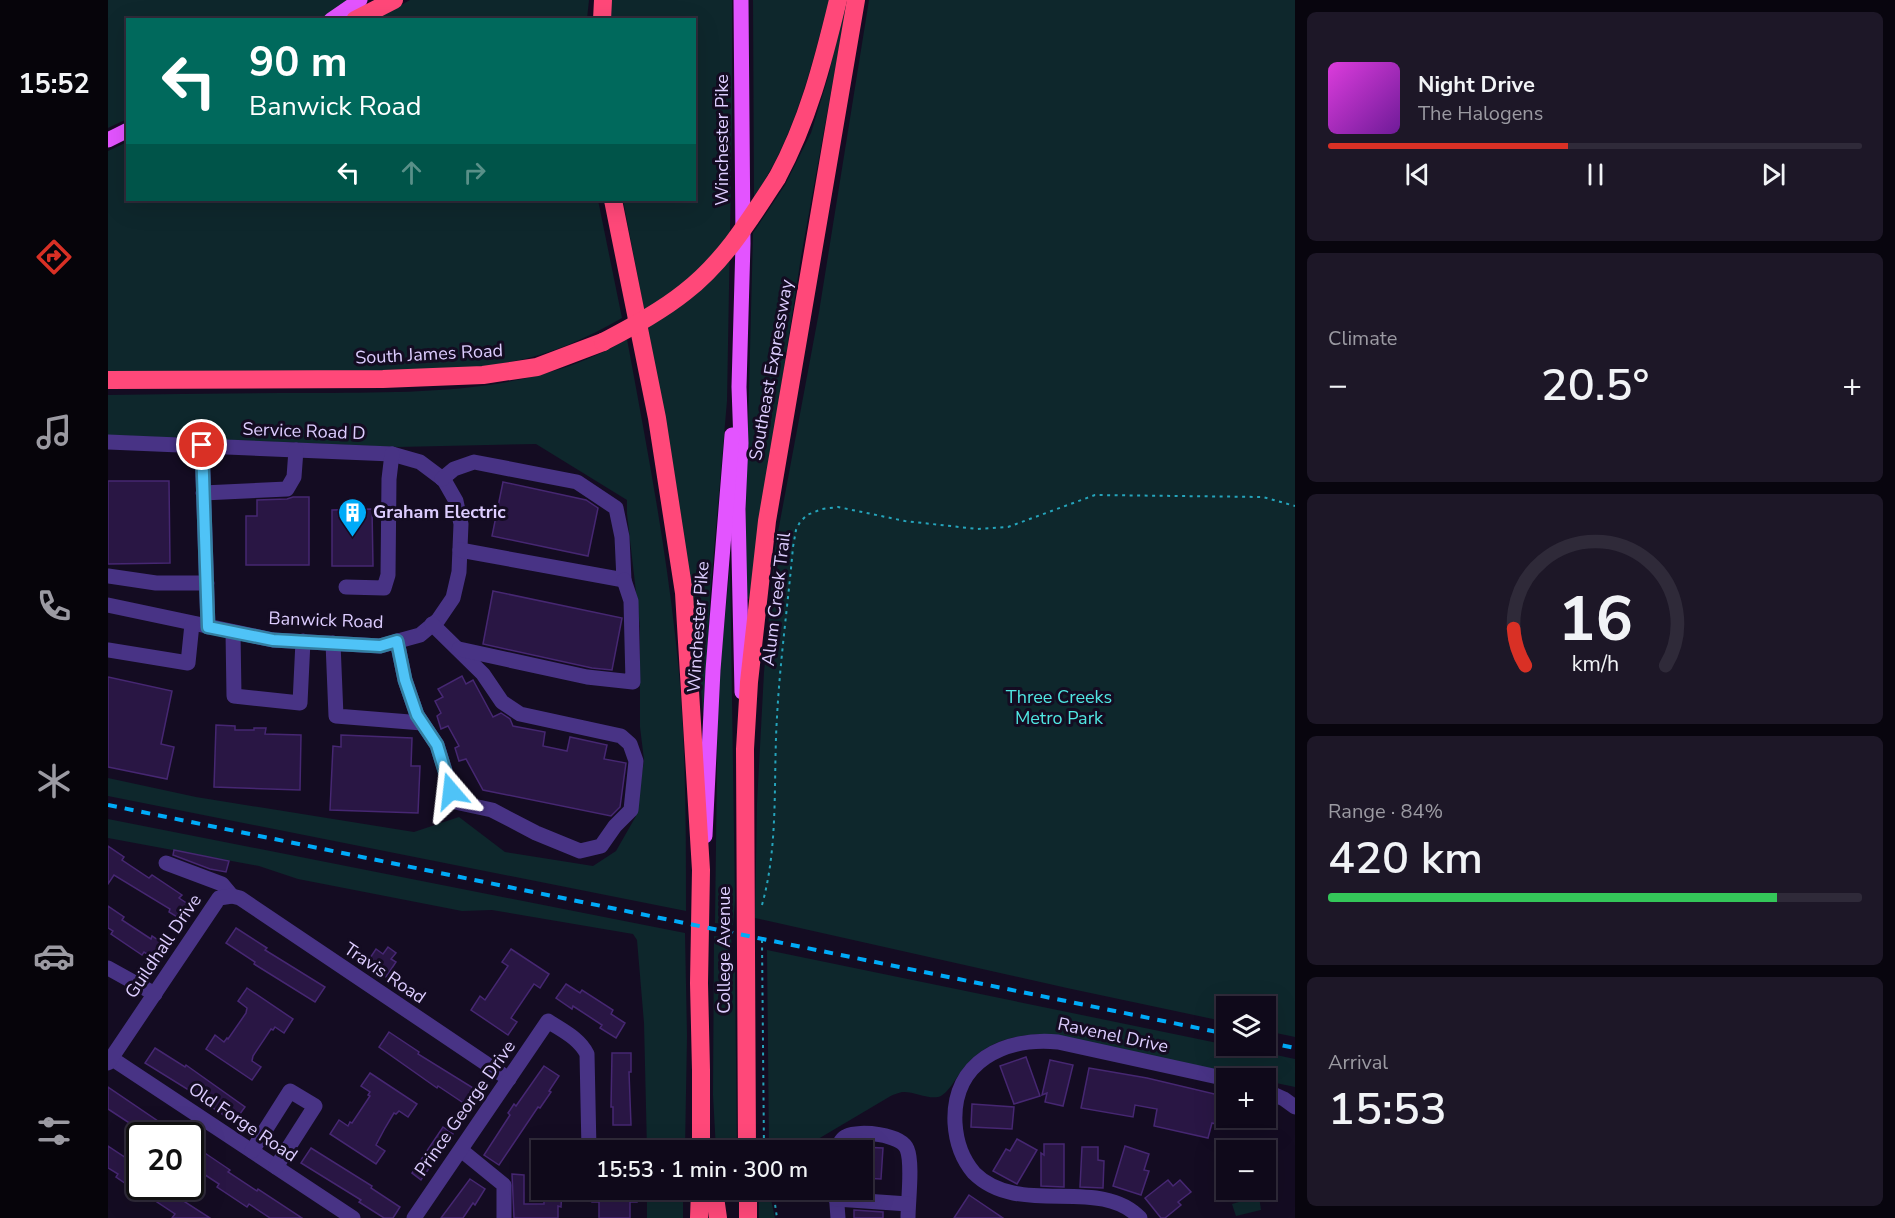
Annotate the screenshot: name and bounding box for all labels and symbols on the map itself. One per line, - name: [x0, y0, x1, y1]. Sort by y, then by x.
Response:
- street label: Winchester Pike: [710, 74, 734, 206]
- street label: Southeast Expressway: [743, 277, 799, 462]
- street label: South James Road: [355, 338, 503, 370]
- street label: Service Road D: [242, 417, 366, 445]
- pin: [176, 419, 227, 470]
- building icon: Graham Electric: [336, 496, 368, 538]
- place label: Graham Electric: [373, 500, 506, 524]
- street label: Alum Creek Trail: [756, 530, 796, 667]
- street label: Winchester Pike: [681, 560, 715, 694]
- street label: Banwick Road: [268, 606, 384, 634]
- park label: Three Creeks Metro Park: [1006, 685, 1112, 730]
- position arrow: [419, 759, 483, 823]
- street label: College Avenue: [712, 886, 736, 1014]
- street label: Guildhall Drive: [119, 889, 207, 1003]
- street label: Travis Road: [339, 937, 431, 1009]
- street label: Ravenel Drive: [1055, 1012, 1171, 1058]
- street label: Prince George Drive: [409, 1035, 521, 1181]
- street label: Old Forge Road: [184, 1077, 302, 1167]
- speed limit sign: 20: [126, 1122, 204, 1200]

